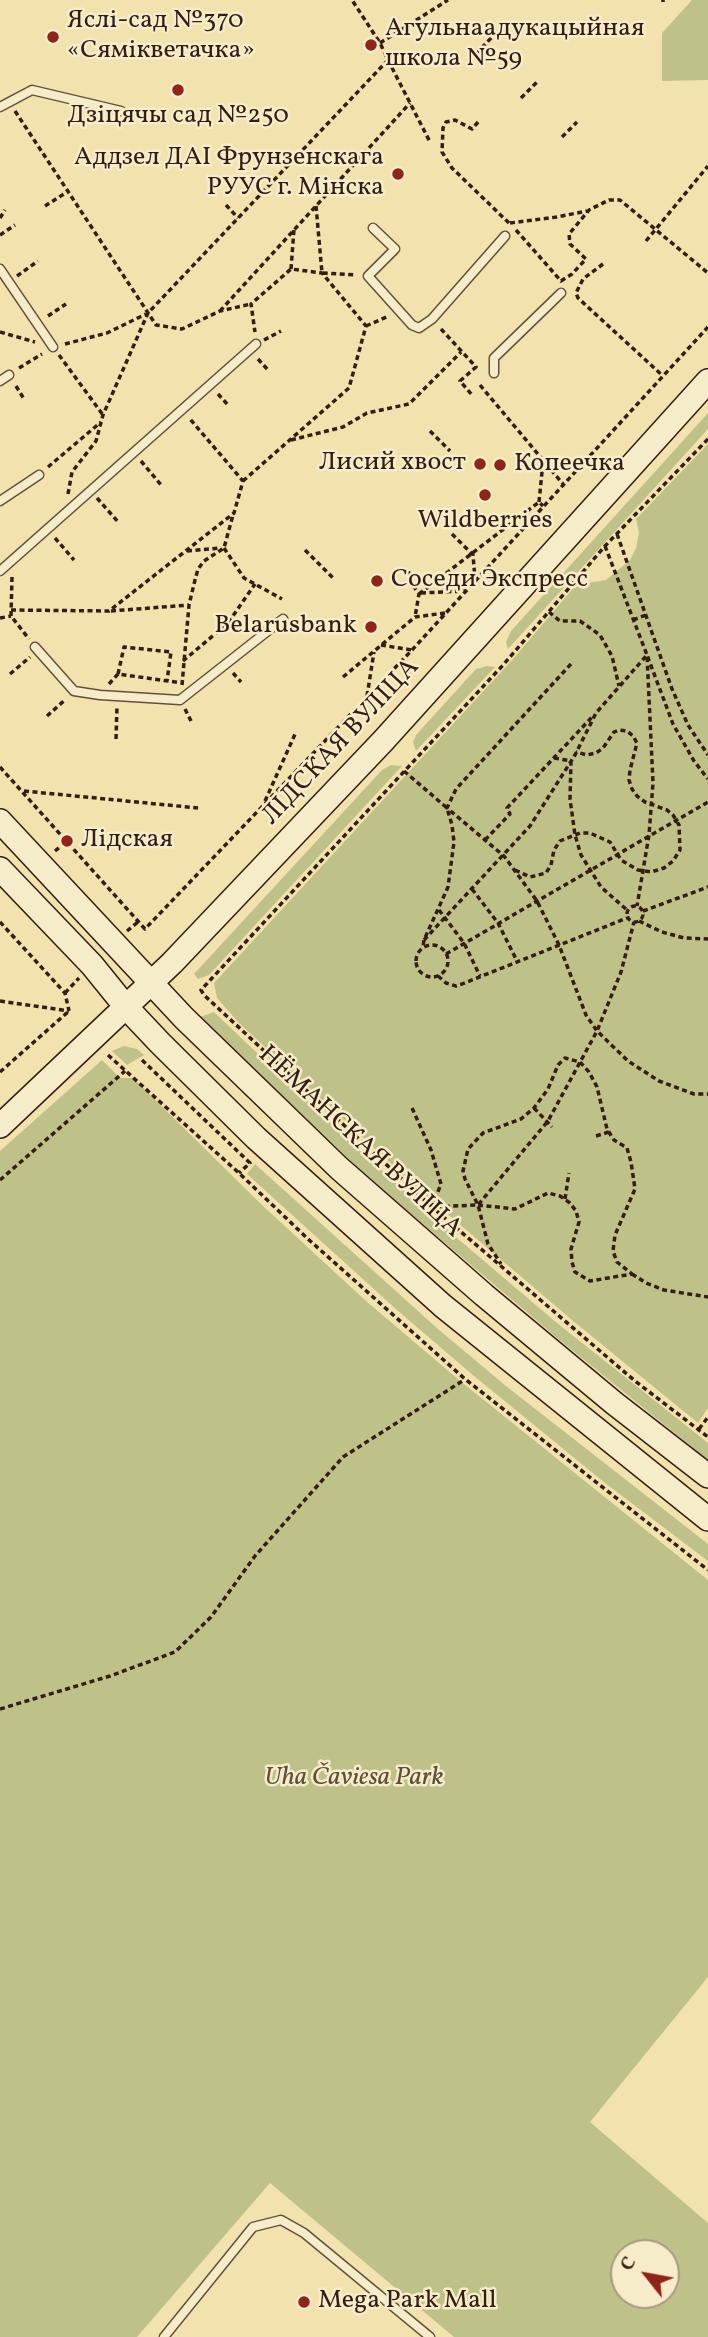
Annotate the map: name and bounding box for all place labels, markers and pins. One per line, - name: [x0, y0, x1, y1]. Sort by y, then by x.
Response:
- place label: Яслі-сад №370 «Сямікветачка»: [67, 6, 255, 68]
- place label: Агульнаадукацыйная школа №59: [385, 14, 644, 76]
- marker: Яслі-сад №370 «Сямікветачка»: [45, 29, 61, 45]
- marker: Агульнаадукацыйная школа №59: [363, 37, 379, 53]
- marker: Дзіцячы сад №250: [170, 82, 186, 98]
- place label: Дзіцячы сад №250: [67, 101, 289, 133]
- place label: Аддзел ДАІ Фрунзенскага РУУС г. Мінска: [74, 143, 384, 204]
- marker: Аддзел ДАІ Фрунзенскага РУУС г. Мінска: [390, 166, 406, 182]
- place label: Лисий хвост: [319, 448, 466, 480]
- place label: Копеечка: [514, 449, 625, 481]
- marker: Лисий хвост: [472, 456, 488, 472]
- marker: Копеечка: [492, 457, 508, 473]
- marker: Wildberries: [477, 487, 493, 503]
- place label: Wildberries: [417, 506, 553, 538]
- place label: Соседи Экспресс: [391, 565, 588, 597]
- marker: Соседи Экспресс: [369, 573, 385, 589]
- place label: Belarusbank: [214, 611, 357, 643]
- marker: Belarusbank: [363, 619, 379, 635]
- place label: Лідская: [81, 825, 173, 857]
- marker: Лідская: [59, 833, 75, 849]
- place label: Mega Park Mall: [318, 2286, 496, 2318]
- marker: Mega Park Mall: [296, 2294, 312, 2310]

